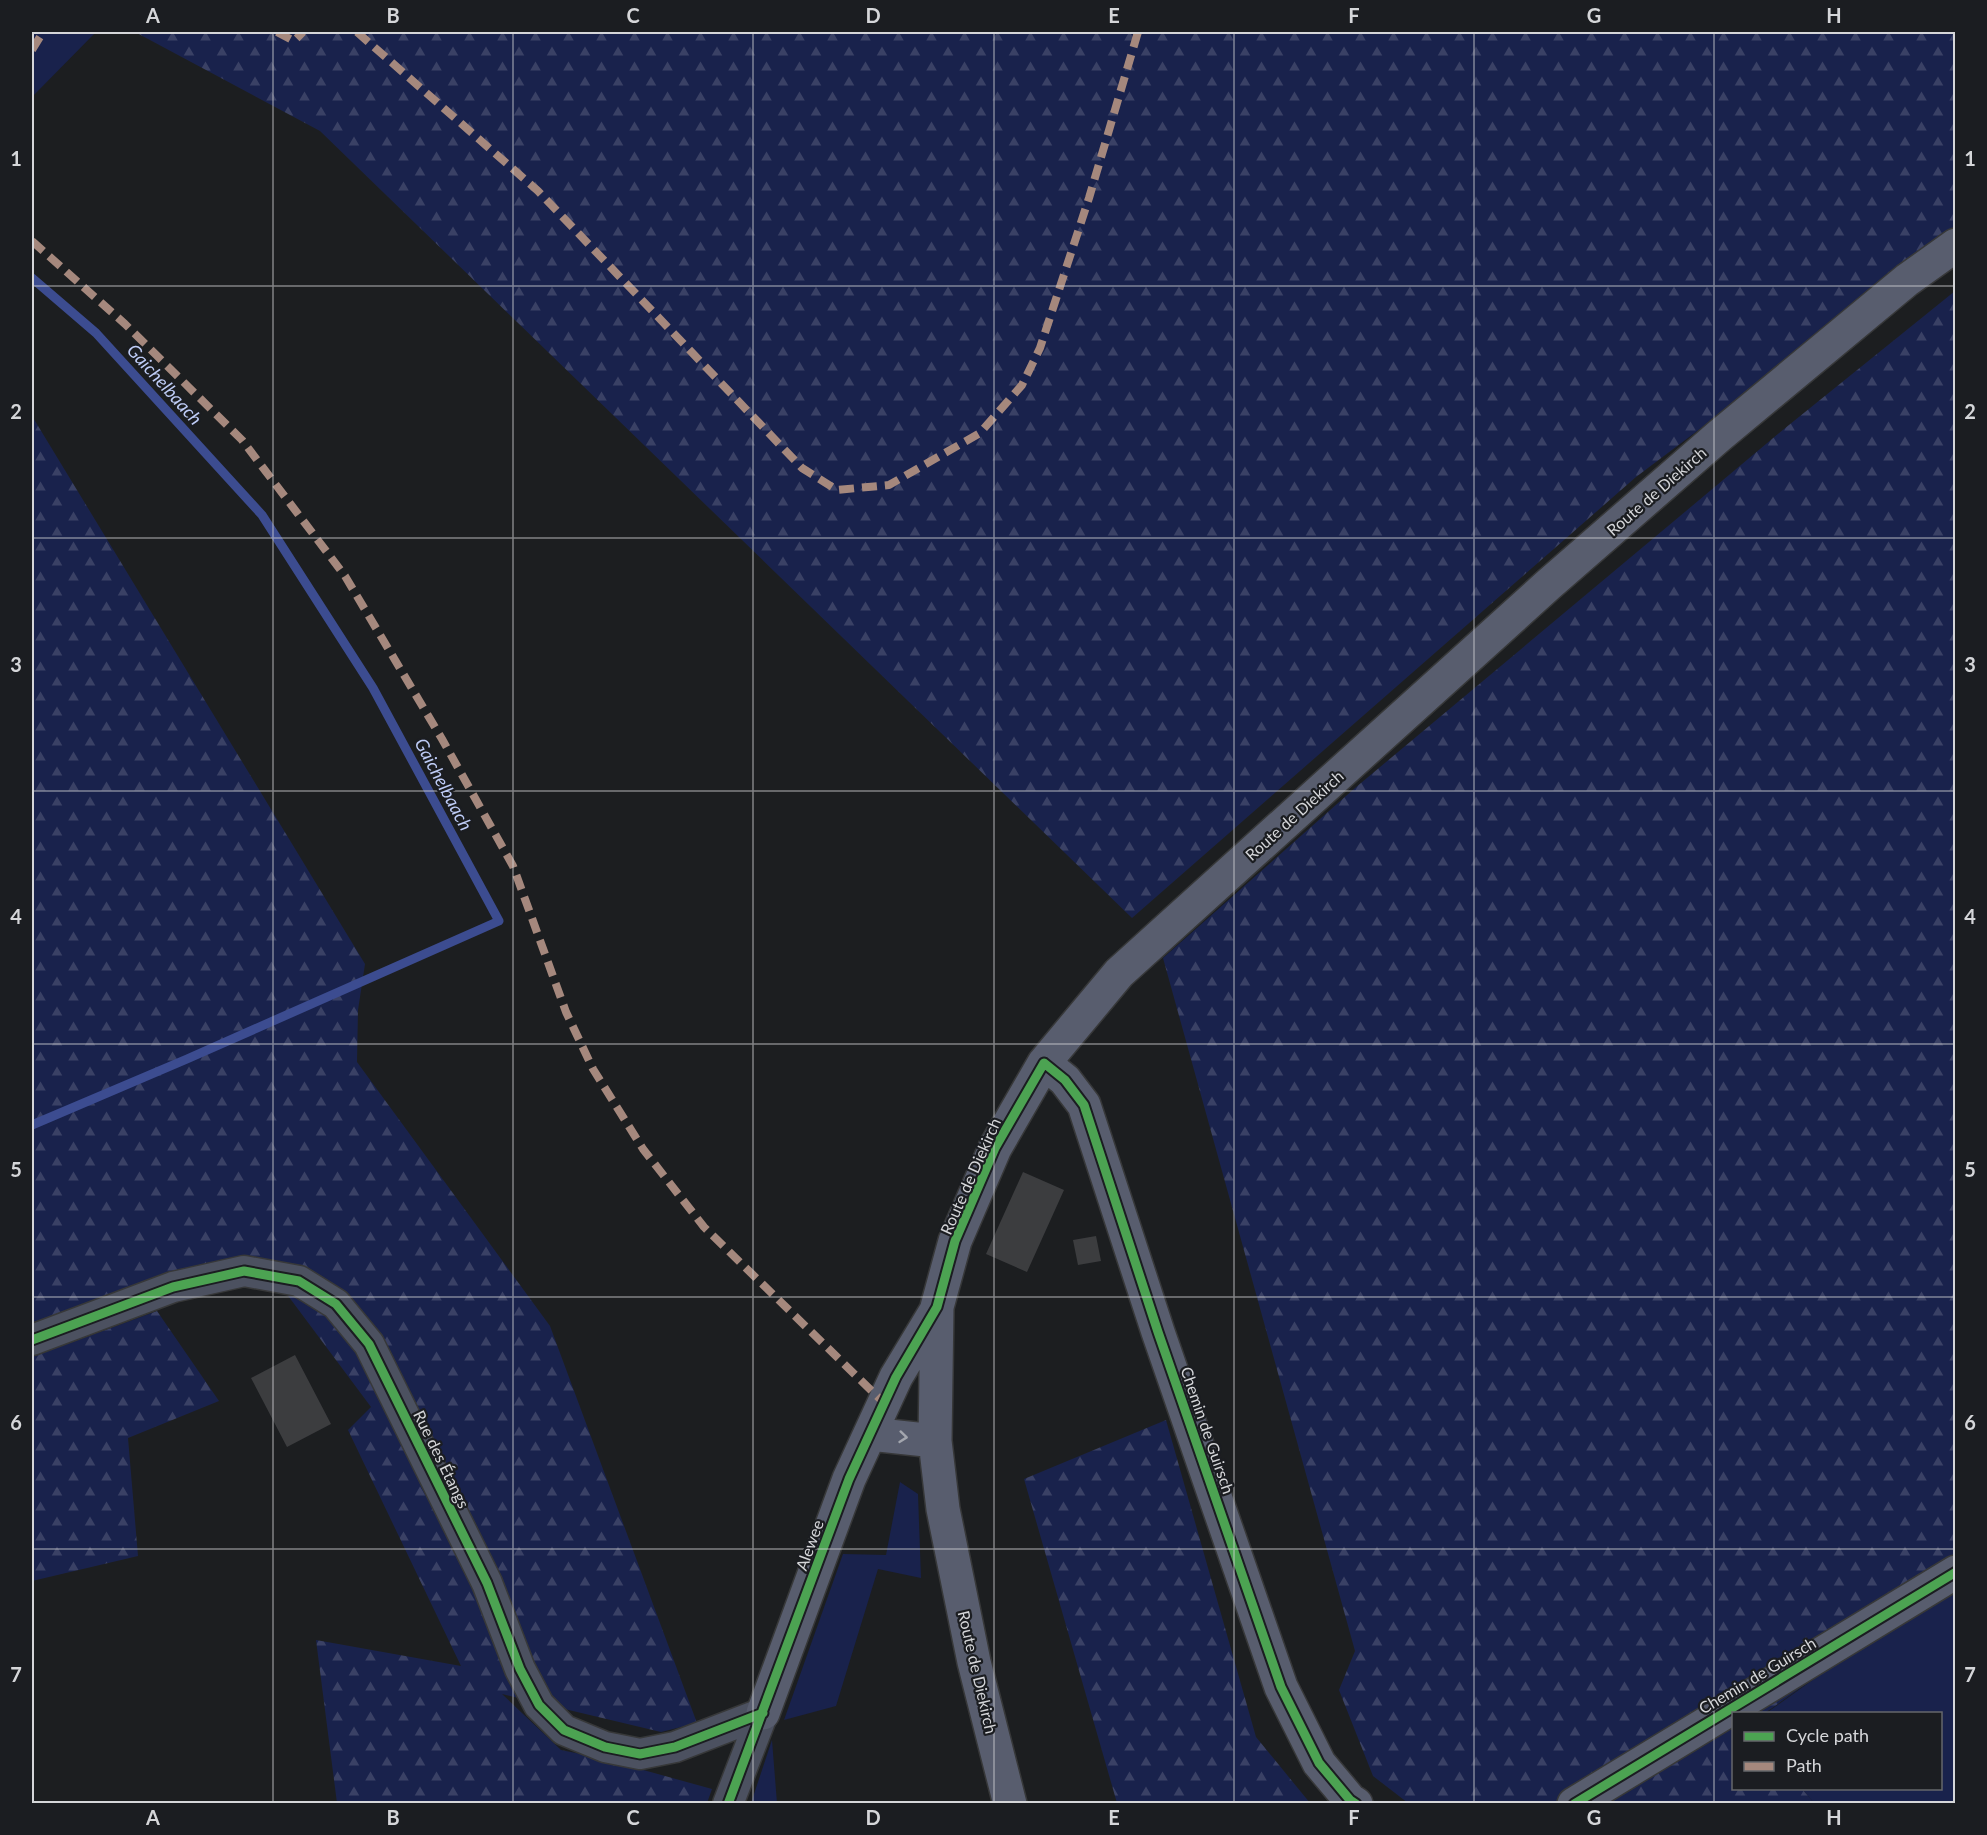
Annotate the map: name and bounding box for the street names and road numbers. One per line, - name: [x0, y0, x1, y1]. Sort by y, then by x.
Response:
- street label: Route de Diekirch: [1602, 443, 1710, 539]
- street label: Route de Diekirch: [1241, 766, 1347, 864]
- street label: Route de Diekirch: [936, 1115, 1004, 1237]
- street label: Chemin de Guirsch: [1177, 1364, 1239, 1496]
- street label: Rue des Étangs: [410, 1407, 474, 1511]
- street label: Alewee: [791, 1517, 827, 1573]
- street label: Route de Diekirch: [955, 1609, 1001, 1735]
- street label: Chemin de Guirsch: [1695, 1633, 1819, 1717]

